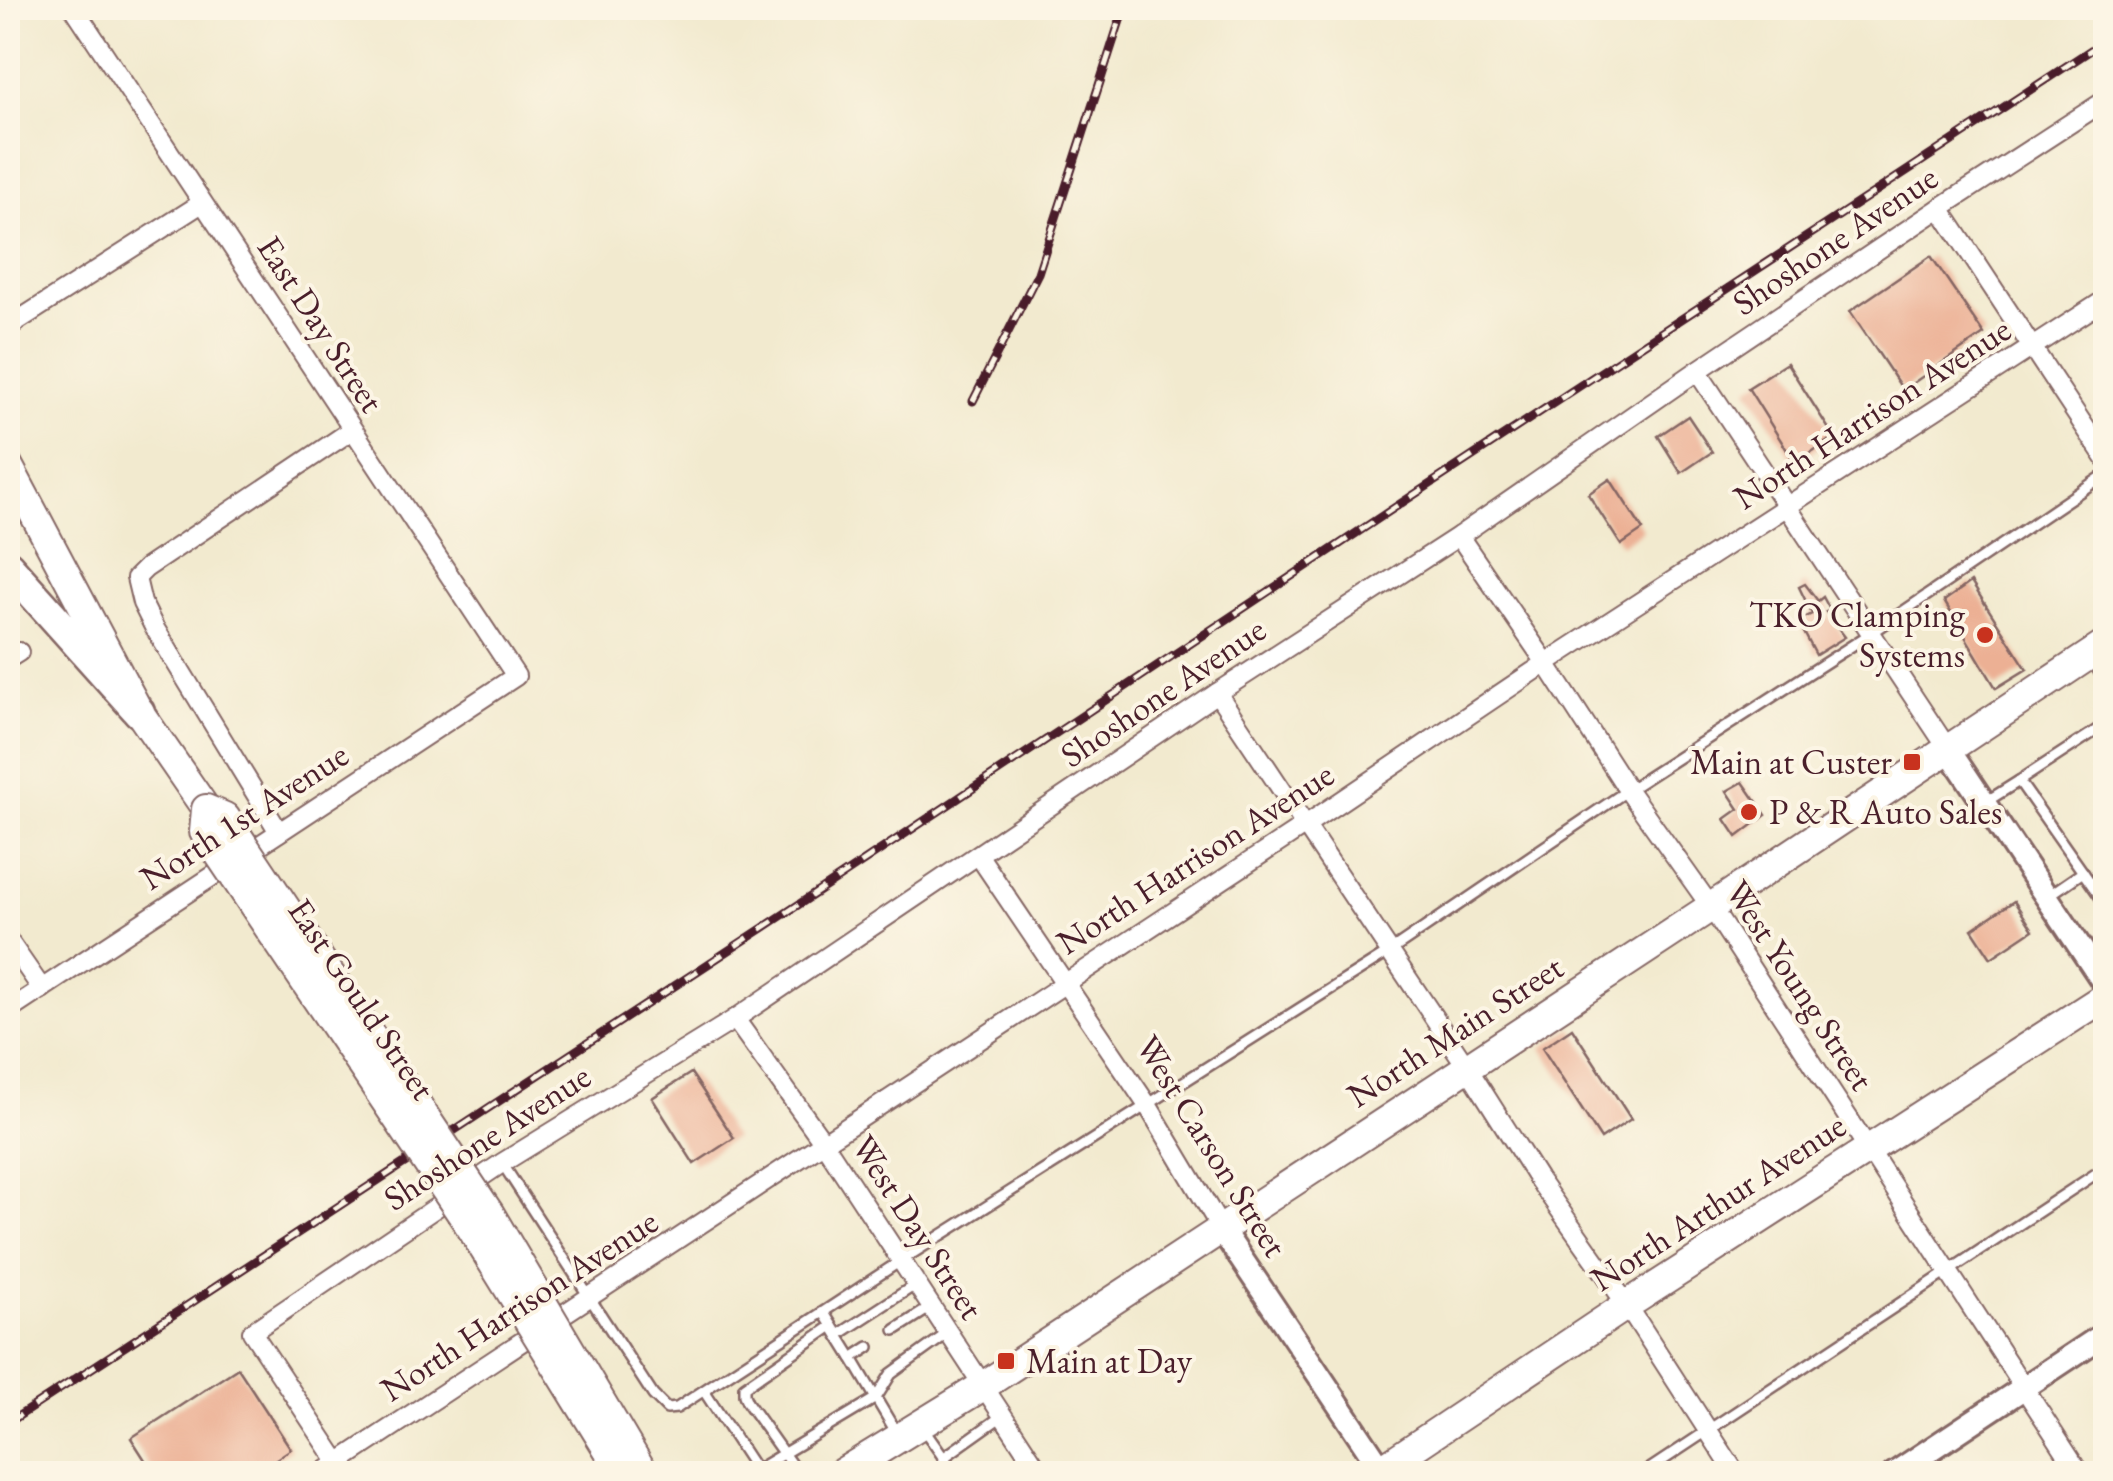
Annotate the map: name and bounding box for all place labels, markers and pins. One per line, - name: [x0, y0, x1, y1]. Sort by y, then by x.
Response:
- place label: TKO Clamping Systems: [1749, 592, 1966, 677]
- marker: TKO Clamping Systems: [1974, 624, 1996, 646]
- place label: Main at Custer: [1690, 739, 1892, 784]
- marker: Main at Custer: [1901, 751, 1923, 773]
- place label: P & R Auto Sales: [1769, 789, 2002, 834]
- marker: P & R Auto Sales: [1738, 801, 1760, 823]
- place label: Main at Day: [1026, 1338, 1193, 1383]
- marker: Main at Day: [995, 1350, 1017, 1372]

